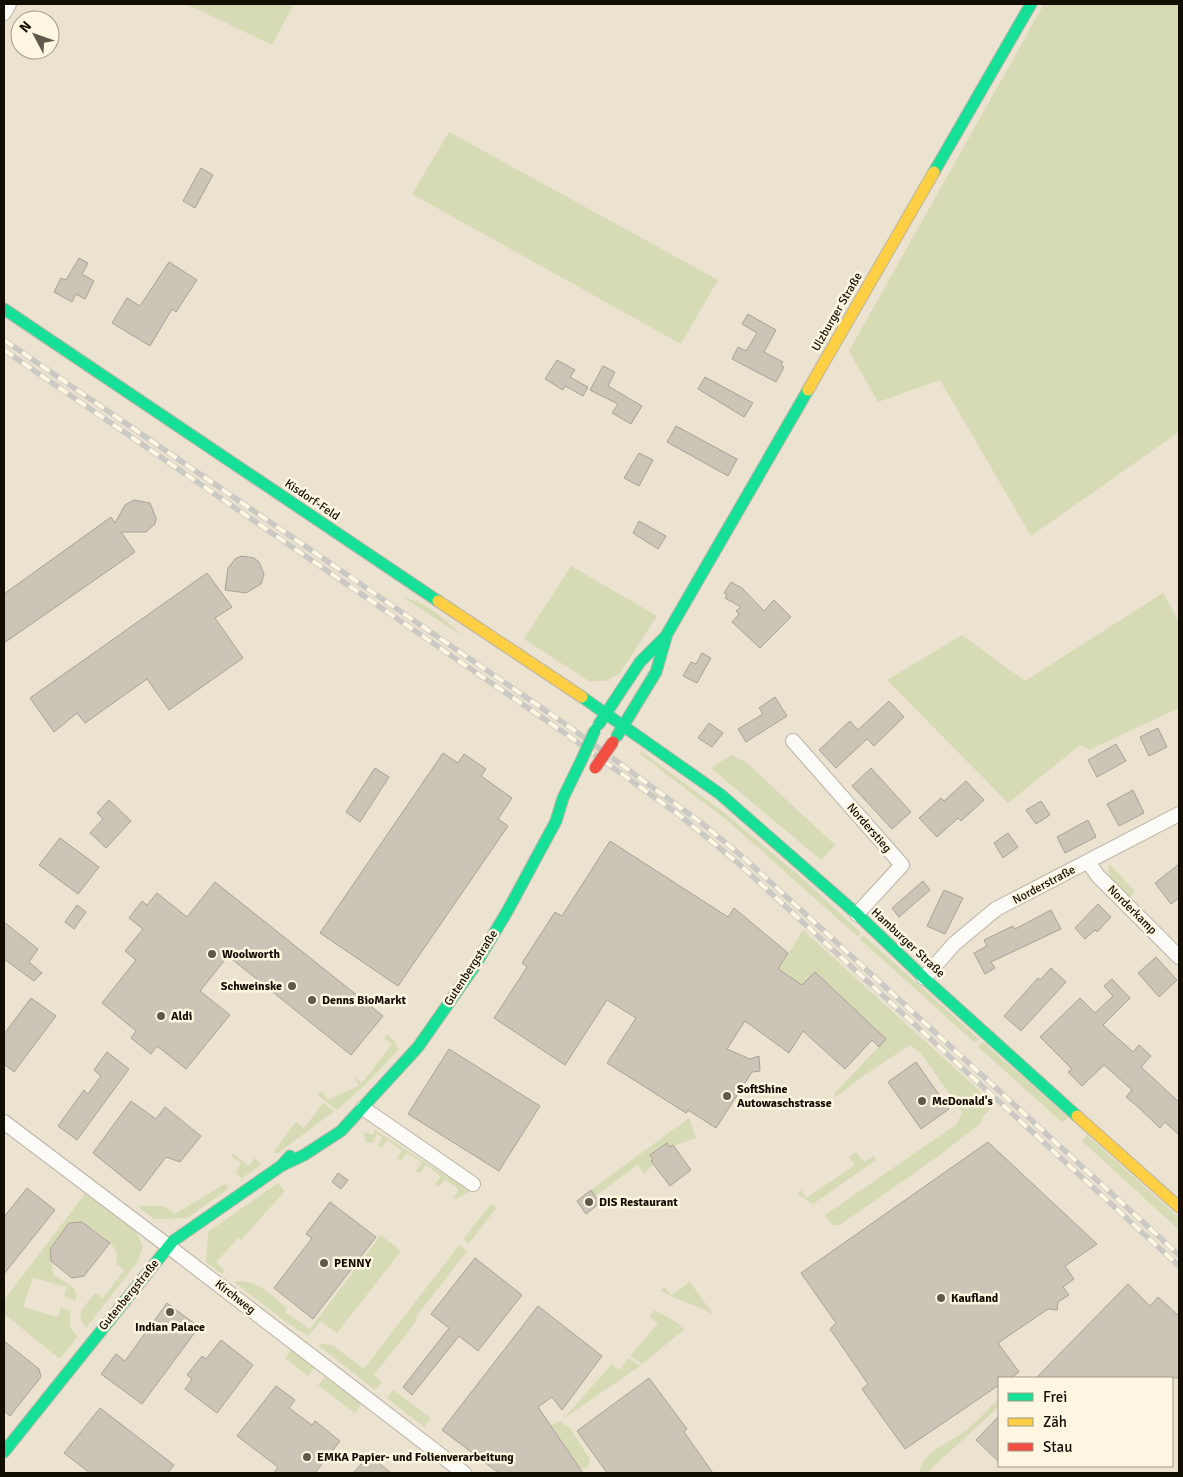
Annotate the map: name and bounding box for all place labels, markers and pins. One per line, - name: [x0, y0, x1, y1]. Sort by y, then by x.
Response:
- place label: Woolworth: [222, 947, 281, 962]
- marker: Woolworth: [206, 948, 218, 960]
- place label: Schweinske: [221, 979, 282, 994]
- marker: Schweinske: [286, 980, 298, 992]
- place label: Denns BioMarkt: [322, 993, 406, 1008]
- marker: Denns BioMarkt: [306, 994, 318, 1006]
- place label: Aldi: [171, 1009, 192, 1024]
- marker: Aldi: [155, 1010, 167, 1022]
- place label: SoftShine Autowaschstrasse: [737, 1082, 832, 1111]
- marker: SoftShine Autowaschstrasse: [721, 1090, 733, 1102]
- place label: McDonald's: [932, 1094, 994, 1109]
- marker: McDonald's: [916, 1095, 928, 1107]
- place label: DIS Restaurant: [599, 1195, 678, 1210]
- marker: DIS Restaurant: [583, 1196, 595, 1208]
- place label: PENNY: [334, 1256, 372, 1271]
- marker: PENNY: [318, 1257, 330, 1269]
- place label: Kaufland: [951, 1291, 999, 1306]
- marker: Kaufland: [935, 1292, 947, 1304]
- marker: Indian Palace: [164, 1306, 176, 1318]
- place label: Indian Palace: [135, 1320, 205, 1335]
- place label: EMKA Papier- und Folienverarbeitung: [317, 1450, 514, 1465]
- marker: EMKA Papier- und Folienverarbeitung: [301, 1451, 313, 1463]

